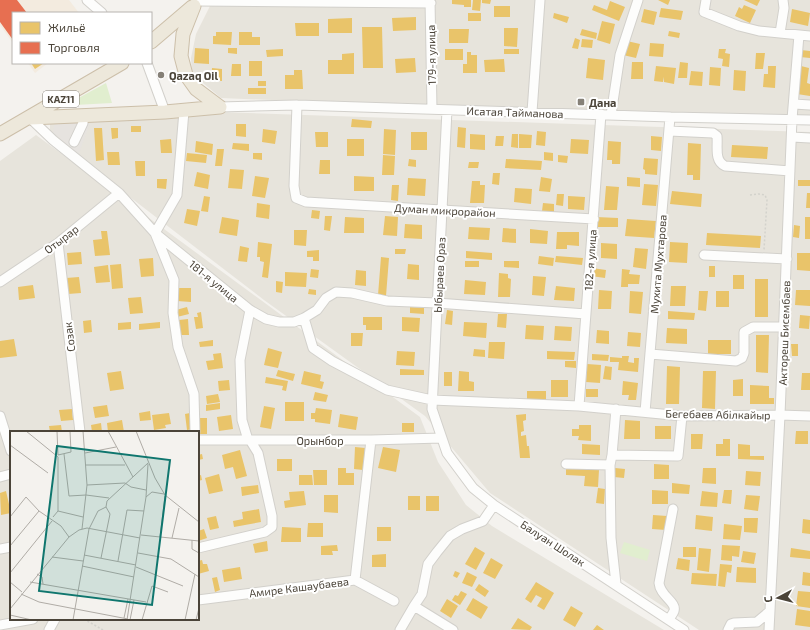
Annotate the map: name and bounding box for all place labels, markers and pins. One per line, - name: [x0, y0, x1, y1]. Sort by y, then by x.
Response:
- place label: Qazaq Oil: [169, 69, 218, 83]
- marker: Qazaq Oil: [156, 70, 166, 80]
- place label: Дана: [589, 96, 616, 109]
- marker: Дана: [576, 97, 586, 107]

